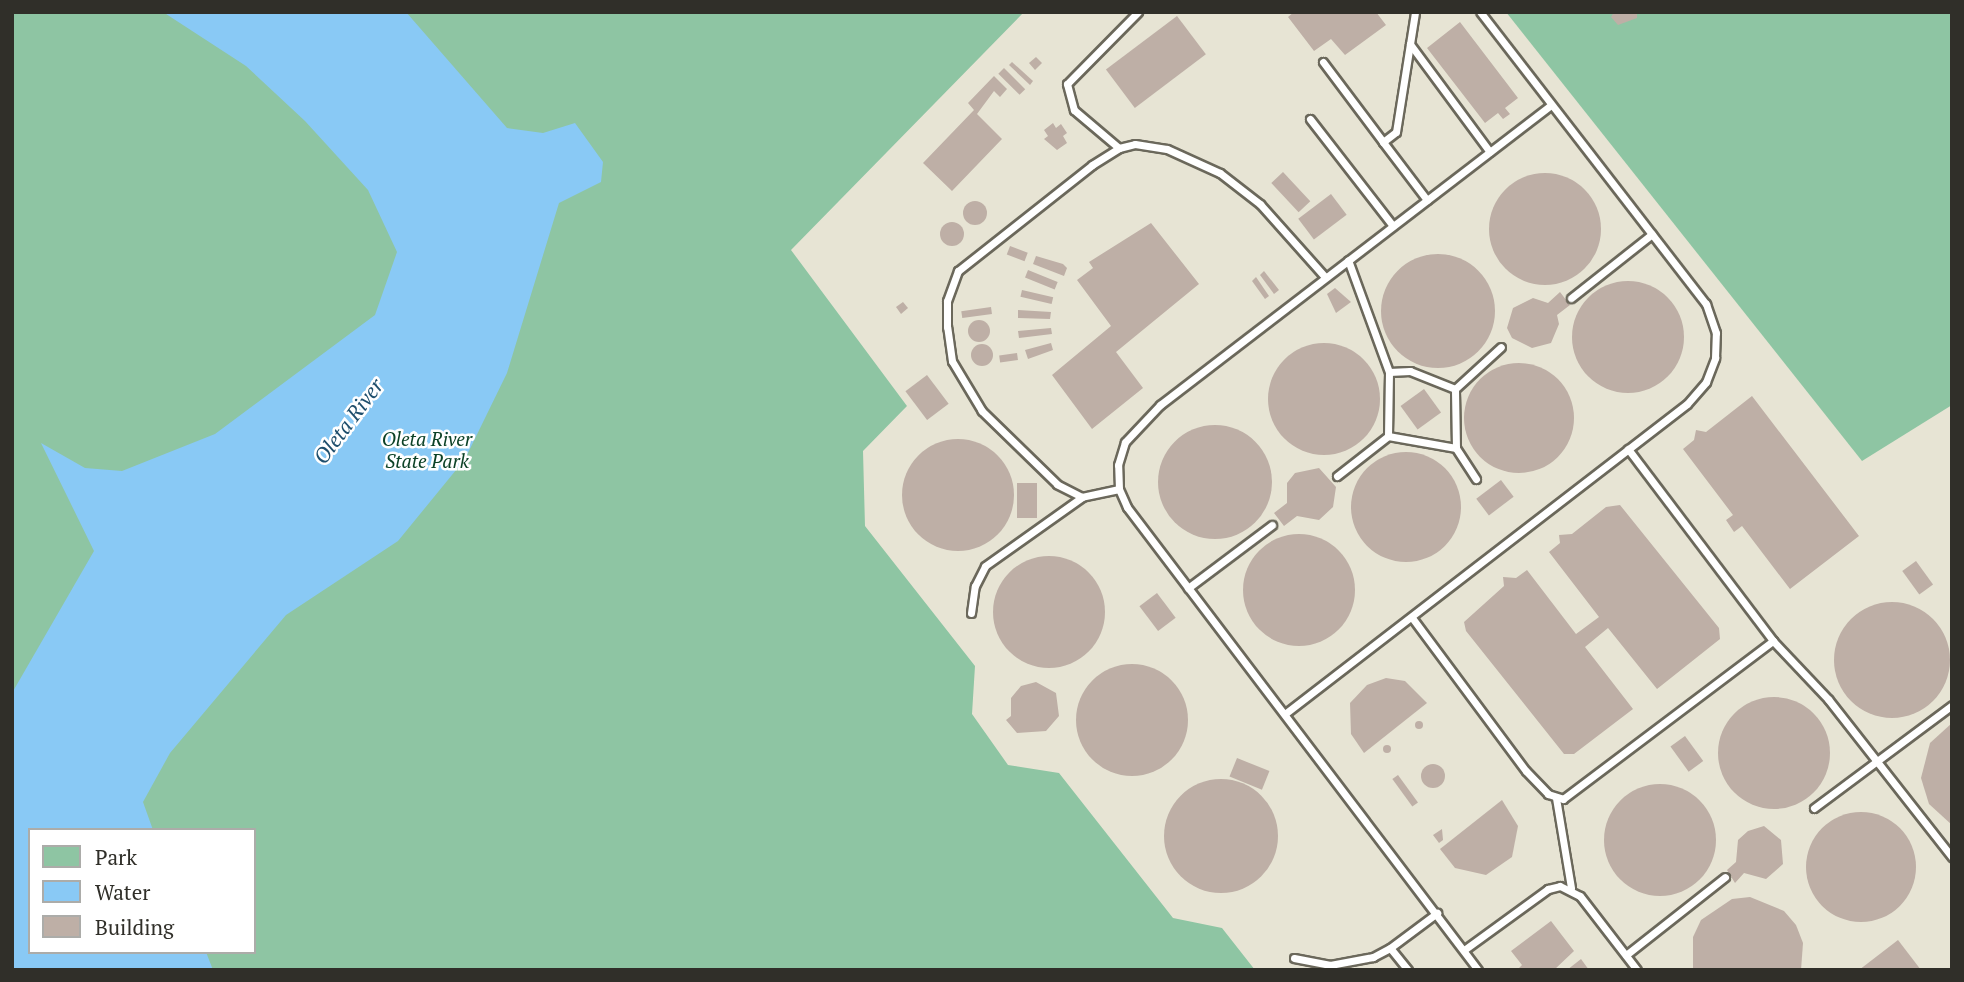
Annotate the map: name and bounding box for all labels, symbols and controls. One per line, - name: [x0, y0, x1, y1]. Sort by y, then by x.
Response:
- water label: Oleta River: [308, 374, 388, 468]
- park label: Oleta River State Park: [382, 428, 472, 472]
- legend: [28, 828, 256, 954]
- text: Park: [95, 843, 137, 871]
- text: Water: [95, 878, 150, 906]
- text: Building: [95, 913, 174, 941]

